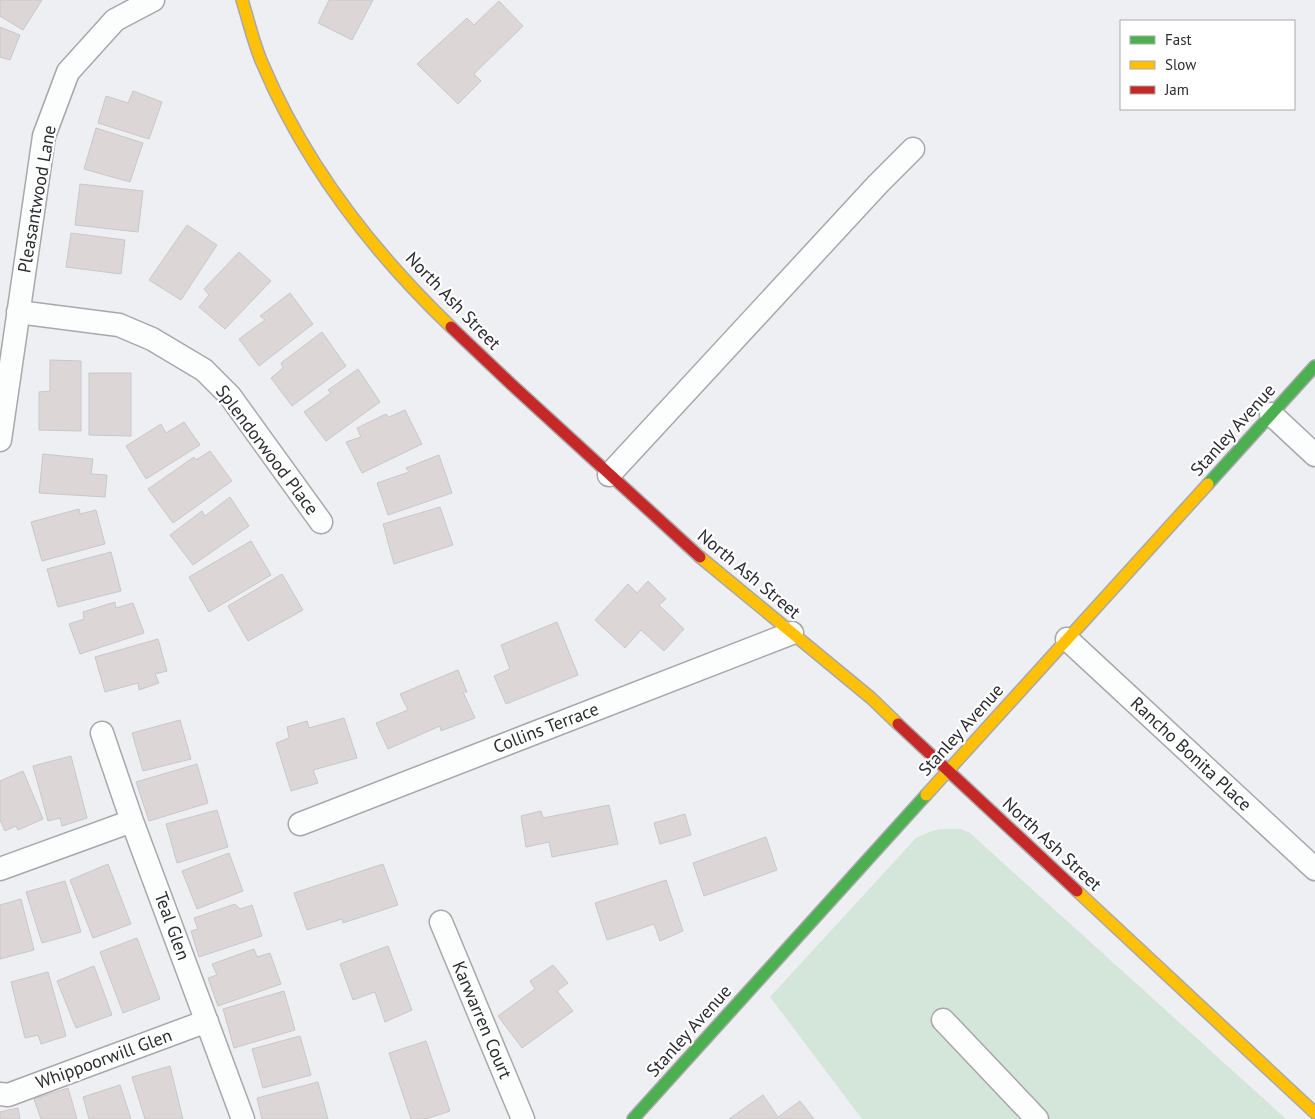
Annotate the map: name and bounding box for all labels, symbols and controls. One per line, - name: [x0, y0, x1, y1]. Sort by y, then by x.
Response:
- legend: [1120, 20, 1295, 110]
- text: Fast: [1165, 30, 1192, 49]
- text: Slow: [1165, 55, 1196, 74]
- text: Jam: [1164, 80, 1189, 99]
- street label: Pleasantwood Lane: [12, 123, 61, 275]
- street label: North Ash Street: [401, 247, 506, 354]
- street label: Stanley Avenue: [1185, 379, 1280, 481]
- street label: Splendorwood Place: [211, 380, 324, 519]
- street label: North Ash Street: [693, 524, 805, 623]
- street label: Stanley Avenue: [913, 679, 1008, 781]
- street label: Rancho Bonita Place: [1126, 692, 1257, 816]
- street label: Collins Terrace: [490, 697, 602, 758]
- street label: North Ash Street: [998, 792, 1107, 895]
- street label: Teal Glen: [150, 888, 195, 963]
- street label: Karwarren Court: [447, 958, 518, 1082]
- street label: Stanley Avenue: [641, 980, 736, 1082]
- street label: Whippoorwill Glen: [33, 1023, 175, 1094]

